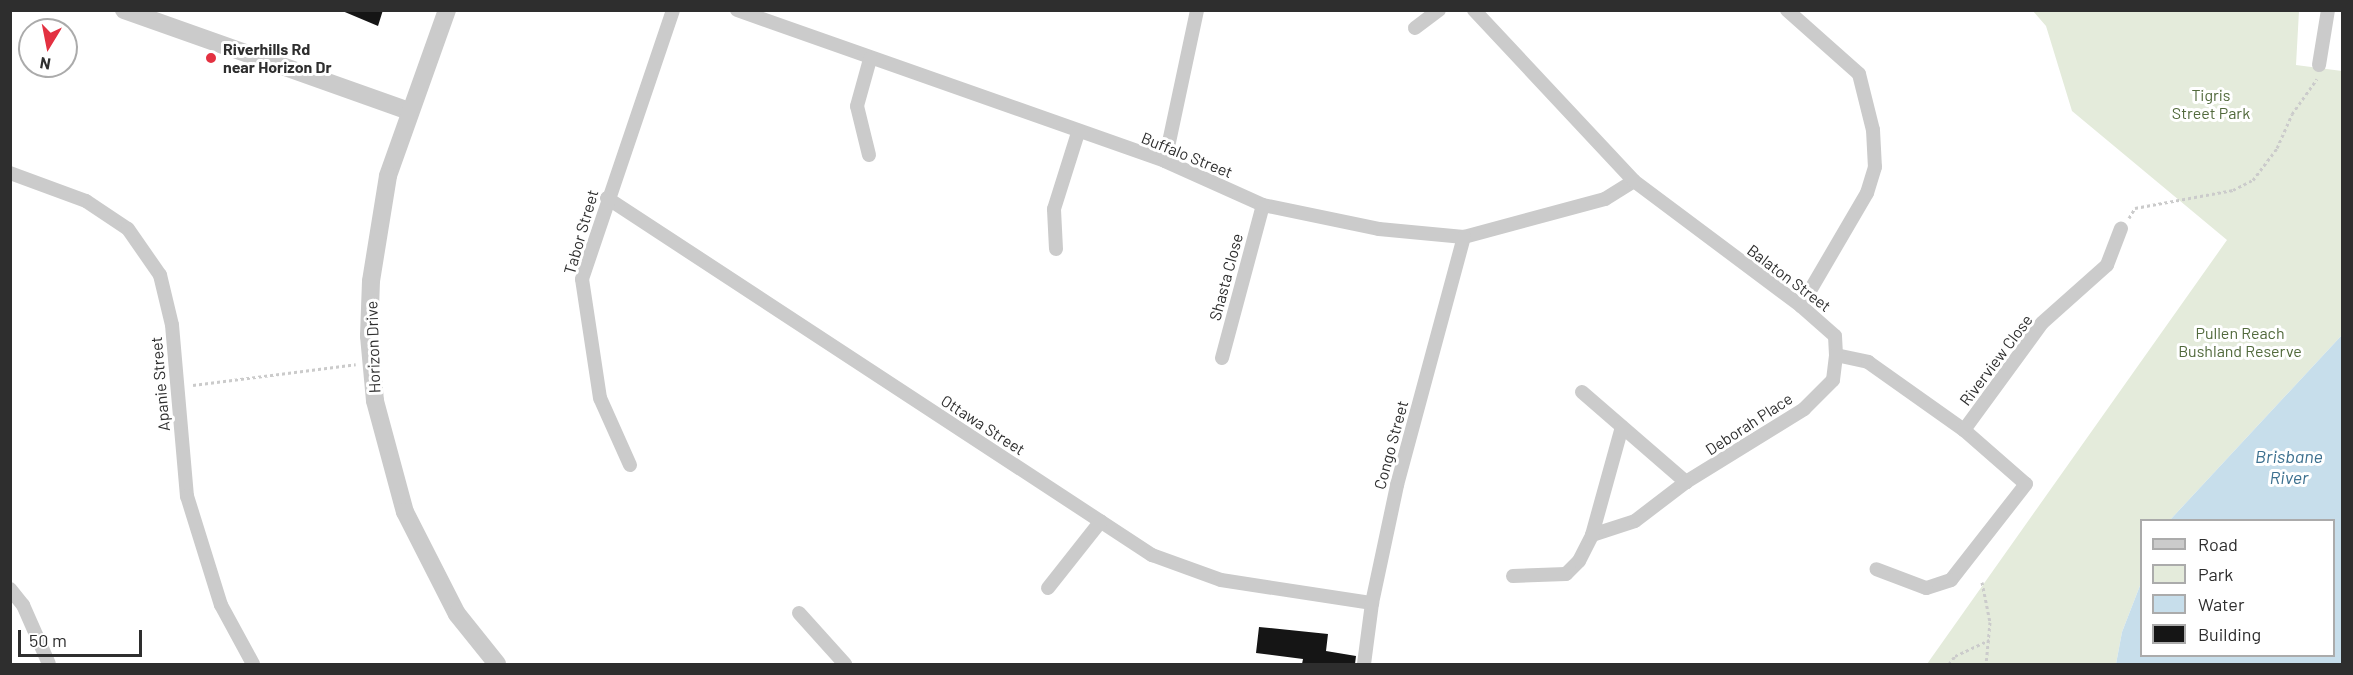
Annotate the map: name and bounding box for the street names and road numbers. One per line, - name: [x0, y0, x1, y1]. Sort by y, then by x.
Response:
- street label: Buffalo Street: [1138, 128, 1236, 182]
- street label: Tabor Street: [560, 187, 602, 277]
- street label: Shasta Close: [1205, 231, 1247, 323]
- street label: Balaton Street: [1743, 240, 1835, 316]
- street label: Horizon Drive: [362, 300, 384, 394]
- street label: Riverview Close: [1956, 311, 2036, 409]
- street label: Apanie Street: [146, 336, 174, 432]
- street label: Deborah Place: [1702, 389, 1796, 459]
- street label: Ottawa Street: [937, 391, 1029, 459]
- street label: Congo Street: [1370, 398, 1412, 492]

